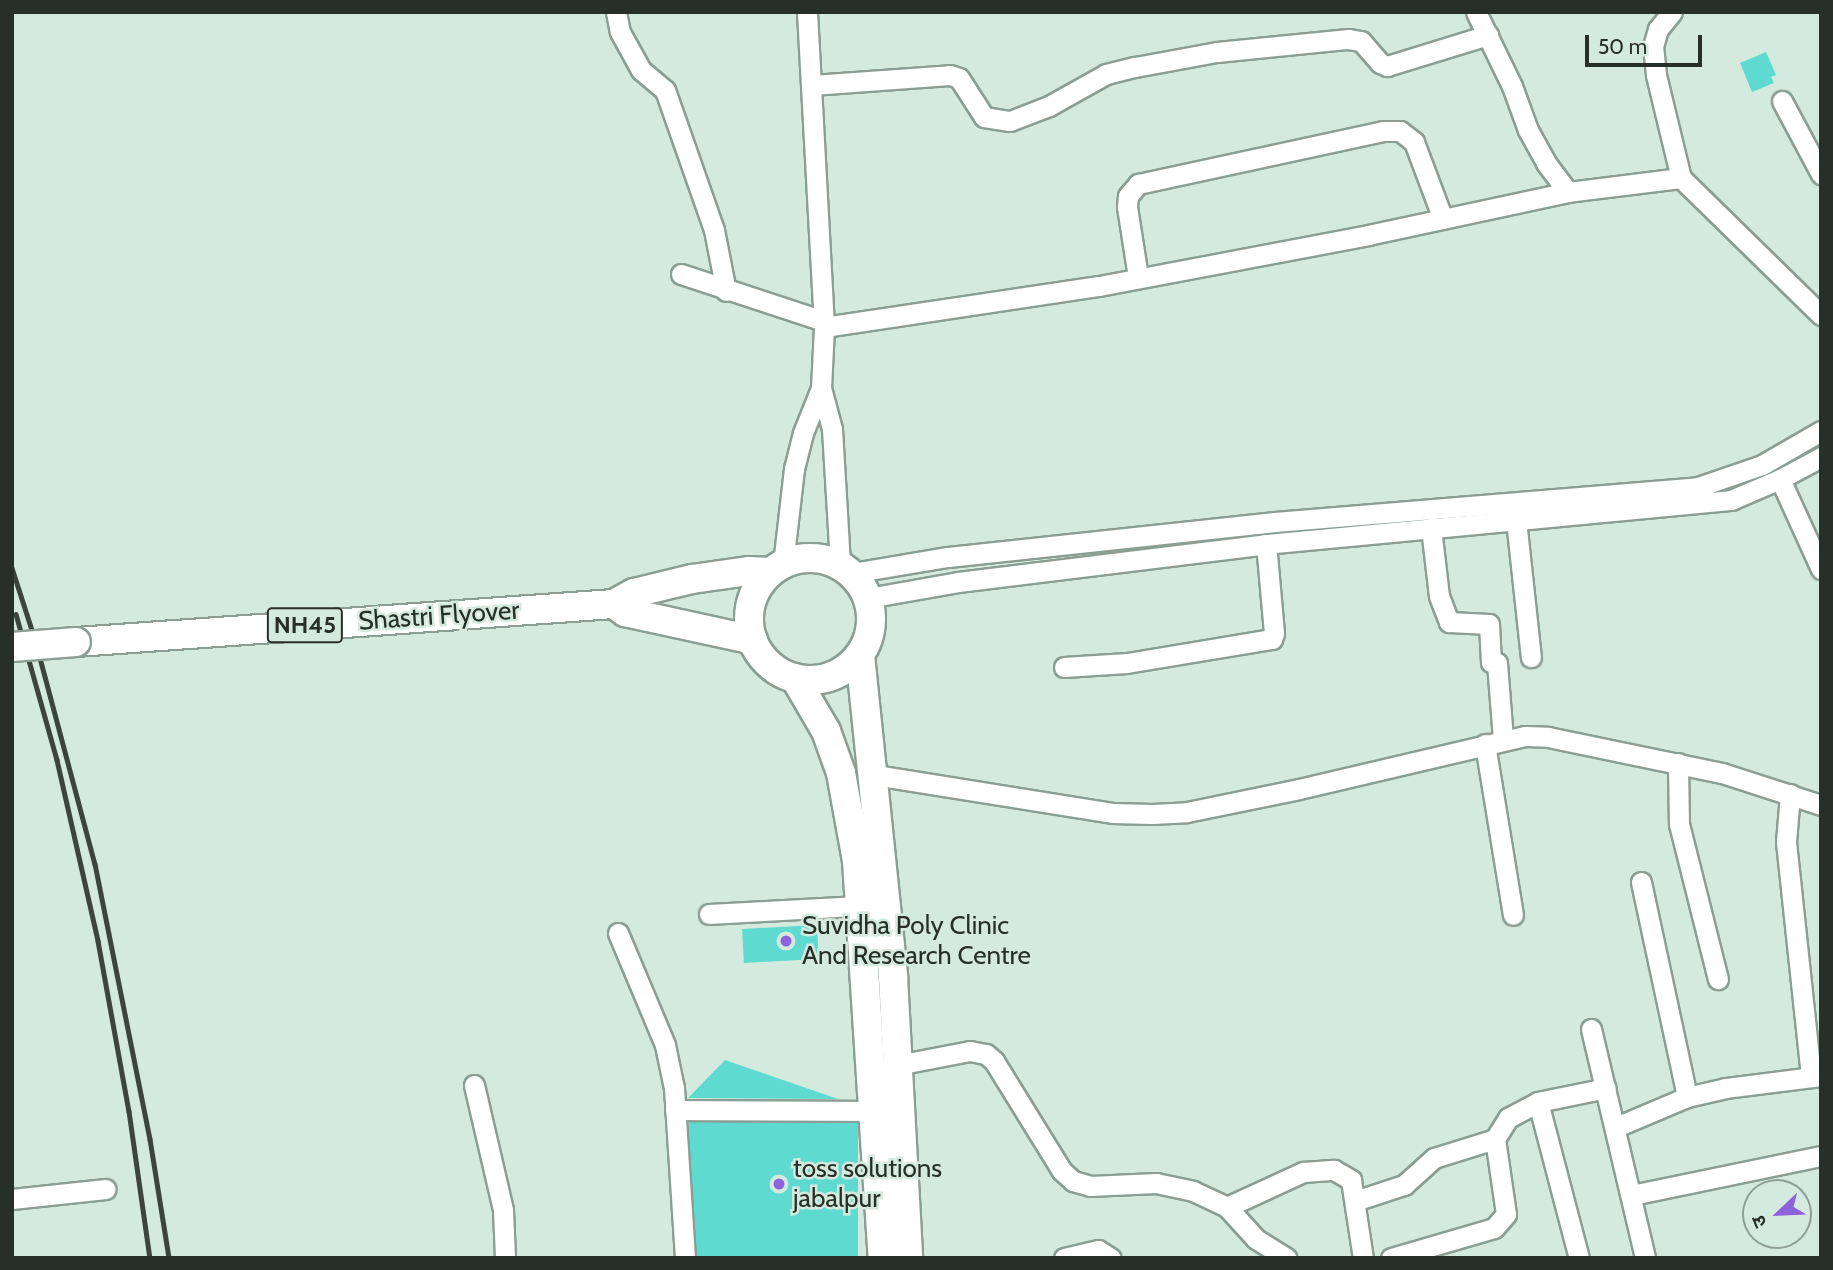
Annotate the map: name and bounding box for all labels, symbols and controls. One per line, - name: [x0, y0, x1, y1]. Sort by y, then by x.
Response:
- scale bar: [1588, 21, 1705, 65]
- text: 50 m: [1598, 34, 1647, 59]
- street label: Shastri Flyover: [357, 595, 521, 637]
- road number: NH45: [266, 604, 344, 646]
- place label: Suvidha Poly Clinic And Research Centre: [802, 910, 1031, 972]
- marker: Suvidha Poly Clinic And Research Centre: [776, 931, 796, 951]
- place label: toss solutions jabalpur: [793, 1153, 942, 1214]
- marker: toss solutions jabalpur: [771, 1176, 787, 1192]
- north arrow: [1742, 1179, 1812, 1249]
- text: उ: [1746, 1212, 1772, 1231]

